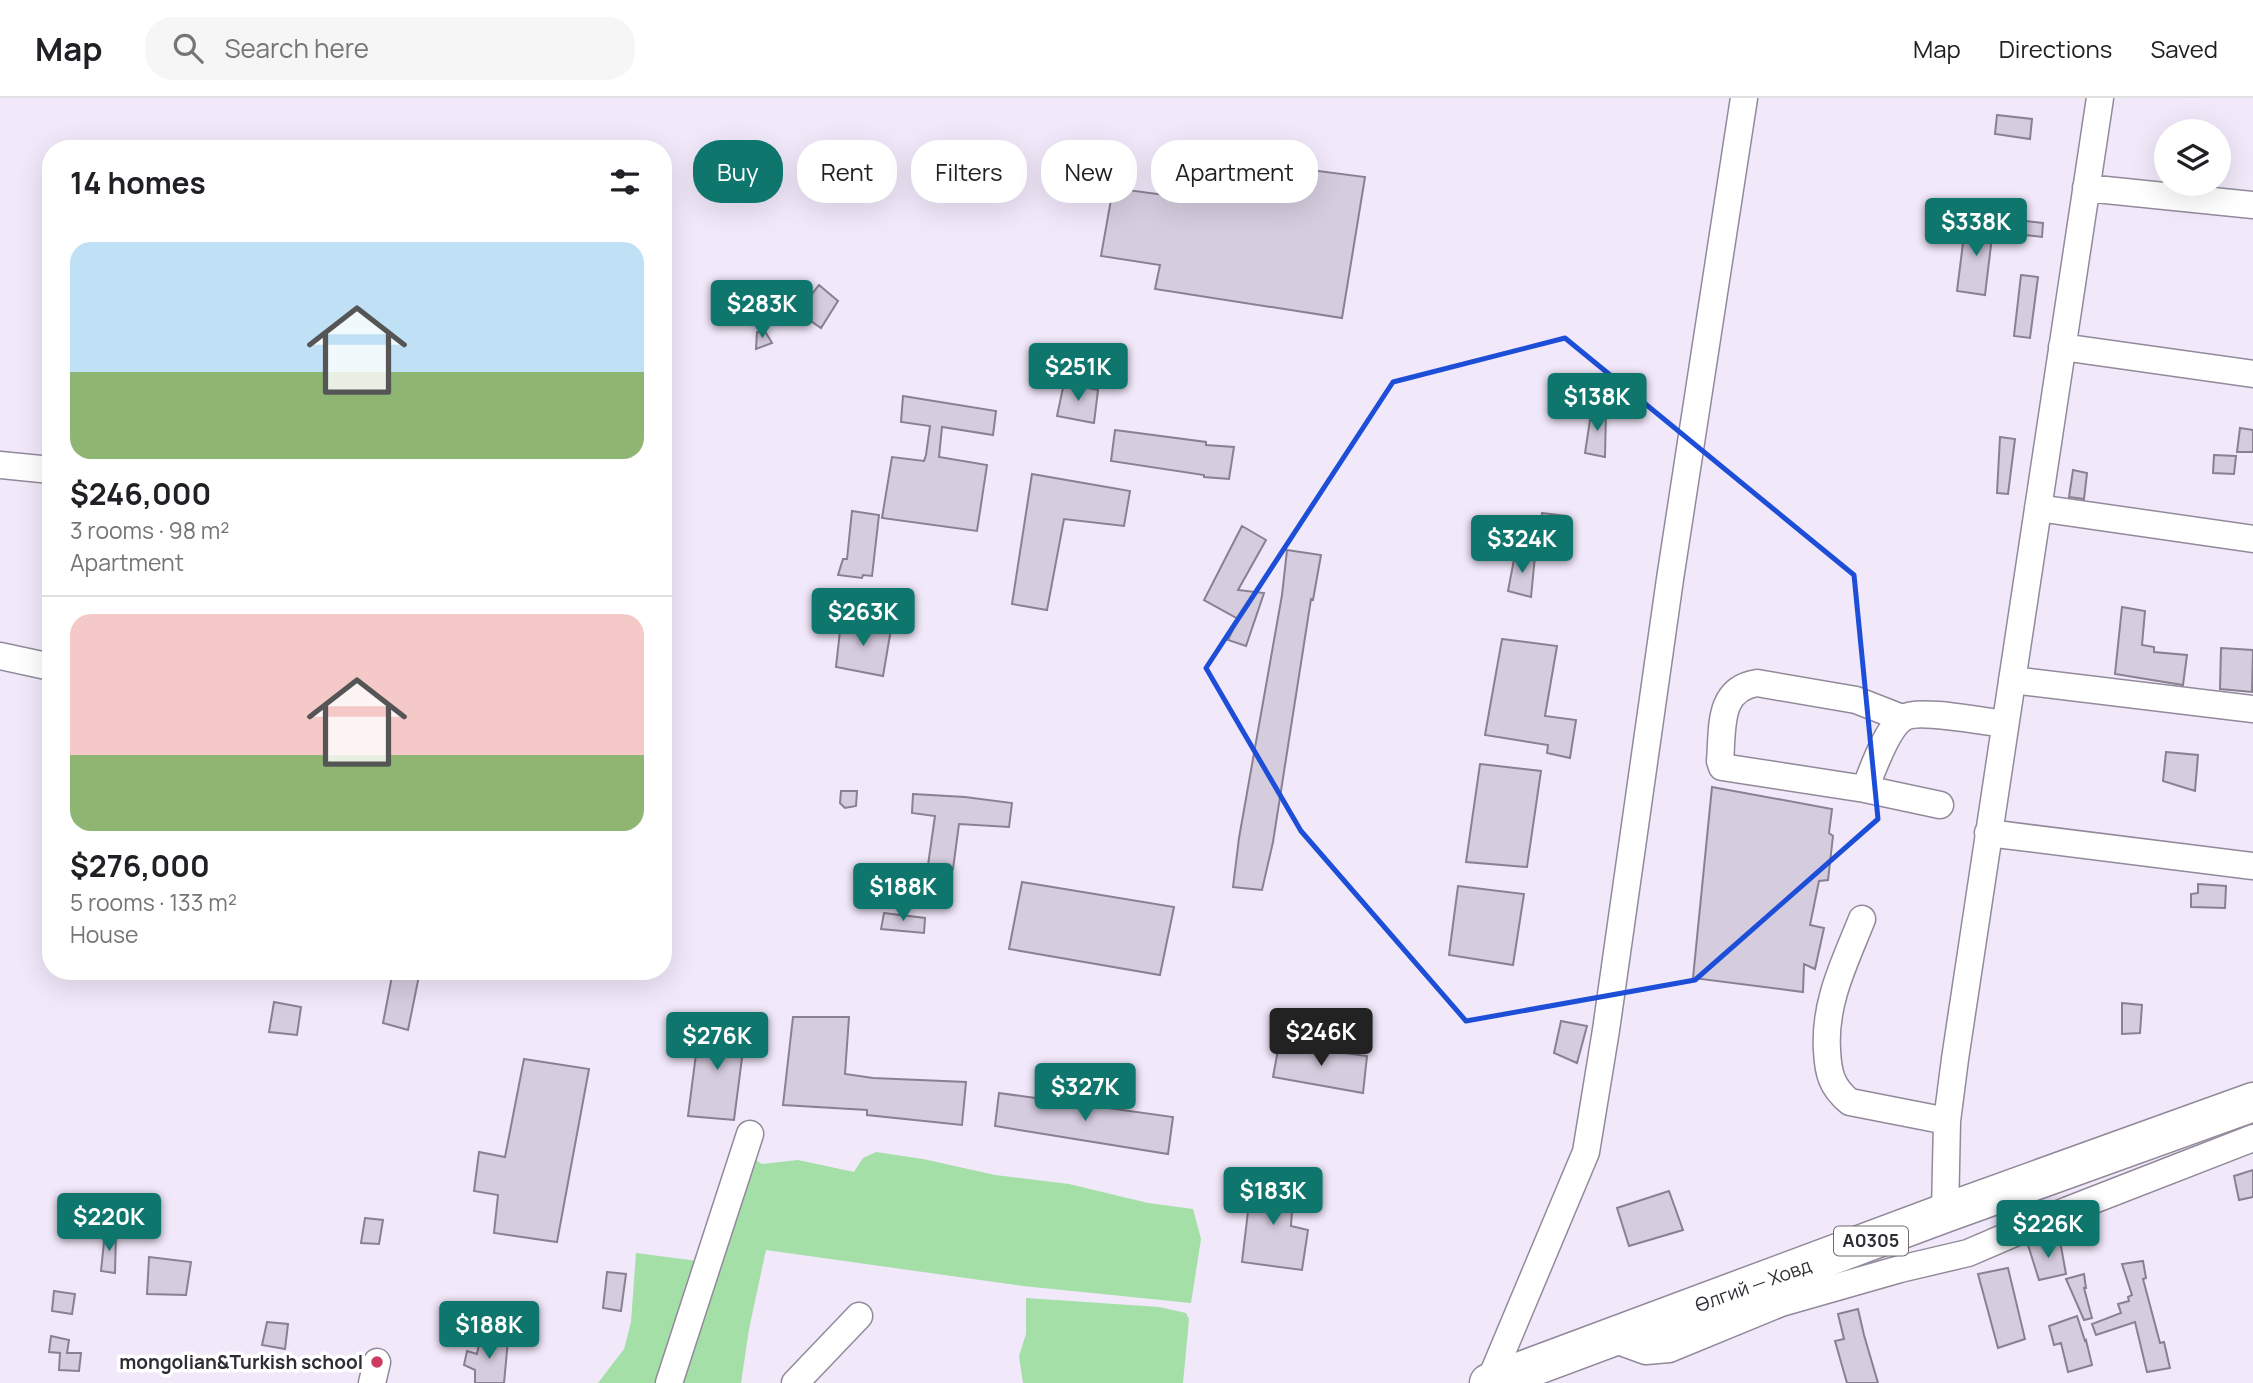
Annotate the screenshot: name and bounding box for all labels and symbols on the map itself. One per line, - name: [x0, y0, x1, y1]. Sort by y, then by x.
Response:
- pin: $338K: [1927, 198, 2025, 258]
- pin: $283K: [713, 280, 811, 340]
- pin: $251K: [1029, 344, 1127, 403]
- pin: $138K: [1548, 374, 1646, 433]
- pin: $324K: [1473, 516, 1571, 575]
- pin: $263K: [814, 588, 912, 648]
- pin: $188K: [854, 864, 952, 923]
- pin: $246K: [1272, 1009, 1370, 1068]
- pin: $276K: [668, 1012, 766, 1072]
- pin: $327K: [1036, 1063, 1134, 1123]
- pin: $183K: [1224, 1168, 1322, 1227]
- pin: $220K: [60, 1194, 158, 1253]
- pin: $226K: [1999, 1200, 2097, 1260]
- road number: A0305: [1834, 1226, 1908, 1256]
- street label: Өлгий — Ховд: [1691, 1252, 1815, 1318]
- pin: $188K: [440, 1302, 538, 1361]
- place label: mongolian&Turkish school: [119, 1349, 363, 1375]
- marker: mongolian&Turkish school: [369, 1354, 385, 1370]

